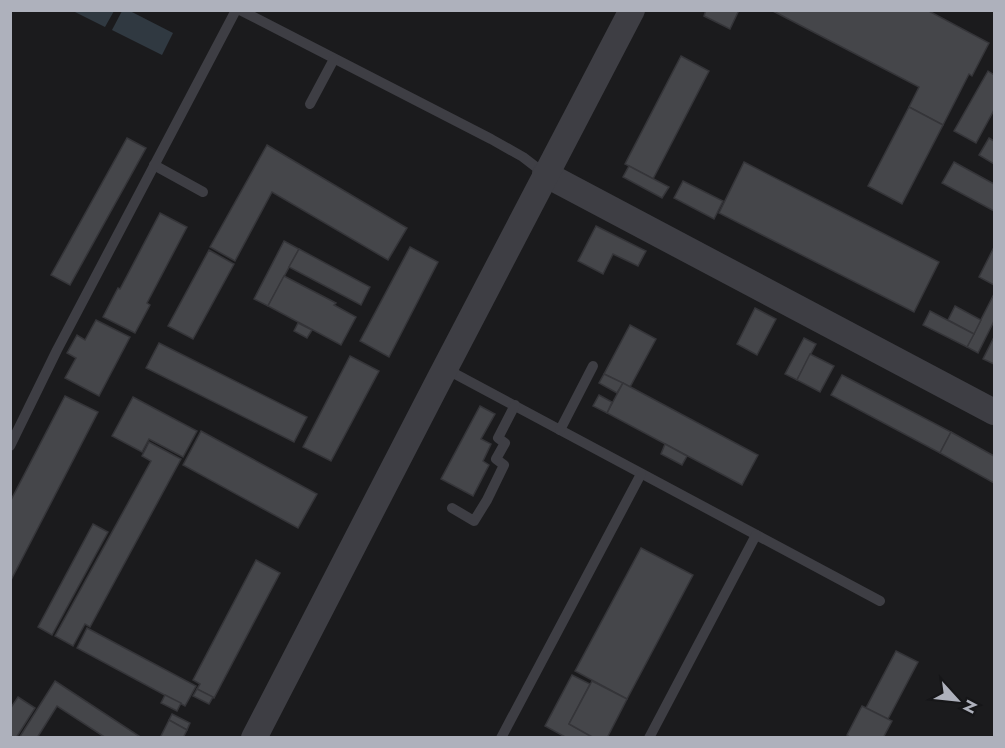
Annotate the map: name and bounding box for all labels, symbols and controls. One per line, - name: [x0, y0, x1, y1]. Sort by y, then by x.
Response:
- north arrow: [927, 670, 987, 730]
- text: N: [957, 696, 983, 717]

